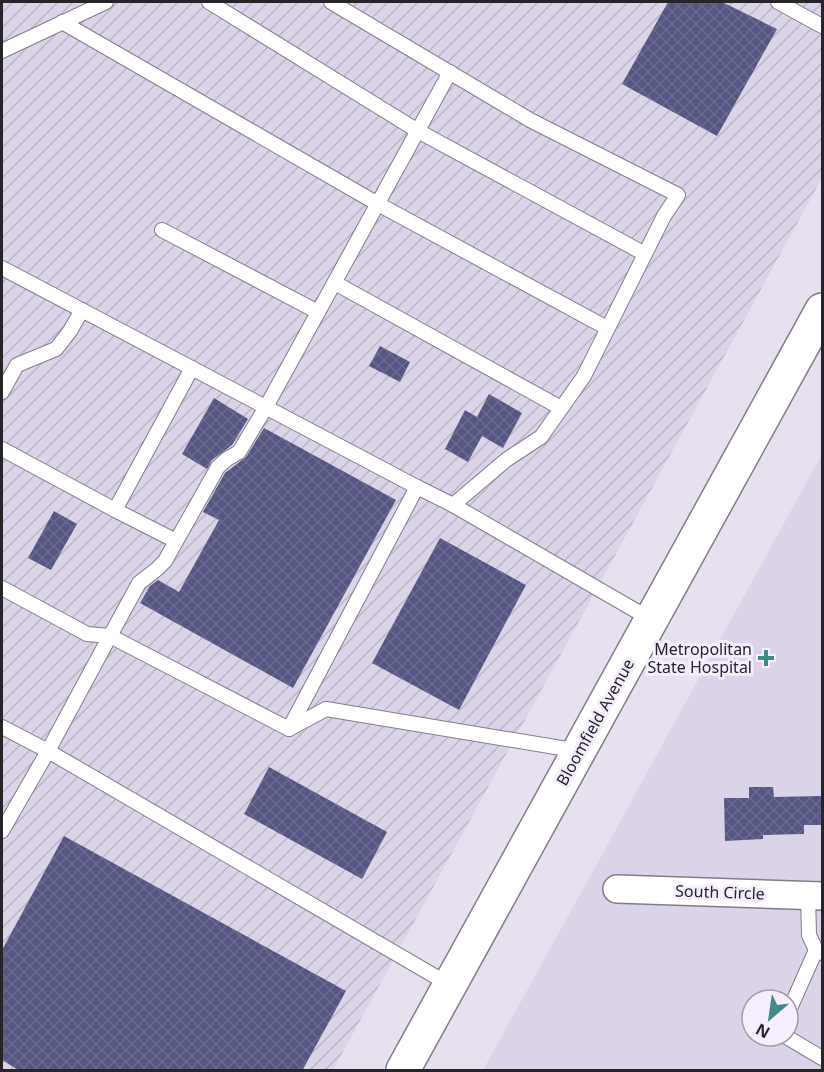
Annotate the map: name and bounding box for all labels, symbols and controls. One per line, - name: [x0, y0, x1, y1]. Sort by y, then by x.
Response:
- place label: Metropolitan State Hospital: [647, 638, 752, 678]
- marker: Metropolitan State Hospital: [757, 649, 775, 667]
- street label: Bloomfield Avenue: [551, 655, 639, 789]
- street label: South Circle: [675, 879, 765, 905]
- north arrow: [740, 988, 800, 1048]
- text: N: [752, 1018, 774, 1044]

